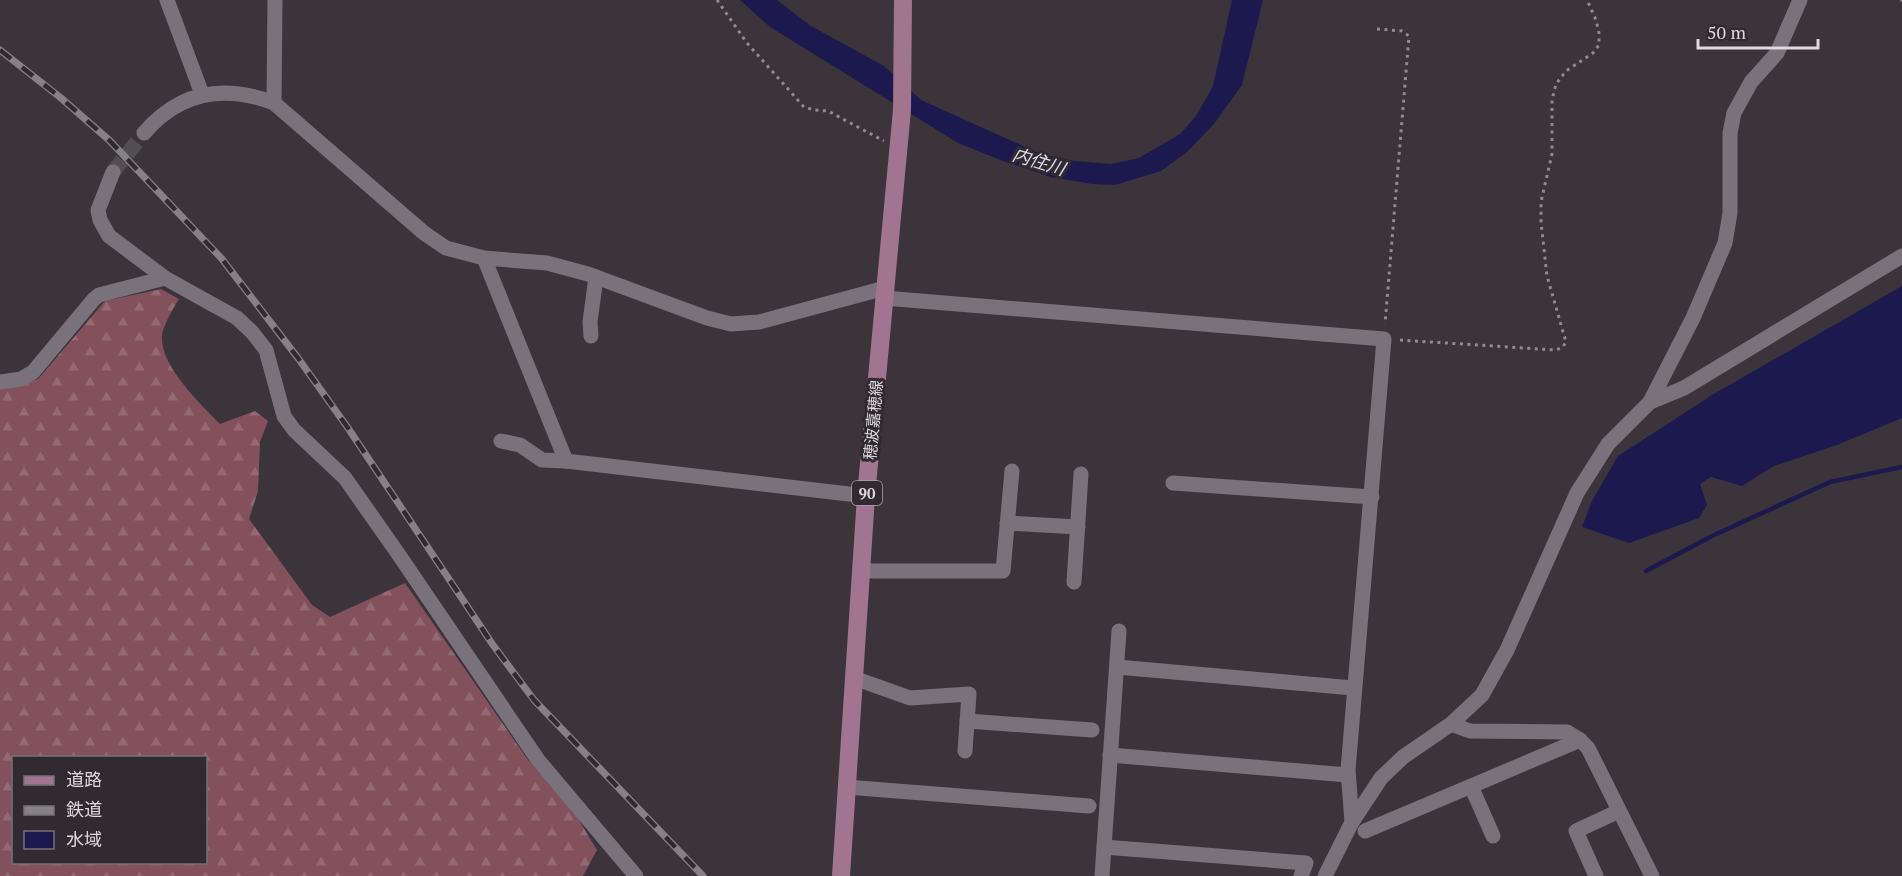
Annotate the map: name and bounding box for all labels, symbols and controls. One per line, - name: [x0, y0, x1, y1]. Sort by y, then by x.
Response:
- scale bar: [1698, 12, 1818, 50]
- text: 50 m: [1707, 20, 1747, 44]
- water label: 内住川: [1010, 142, 1070, 181]
- street label: 穂波嘉穂線: [859, 379, 887, 461]
- road number: 90: [852, 481, 882, 505]
- legend: [12, 756, 207, 864]
- text: 道路: [66, 767, 102, 791]
- text: 鉄道: [66, 797, 102, 821]
- text: 水域: [66, 827, 102, 851]

